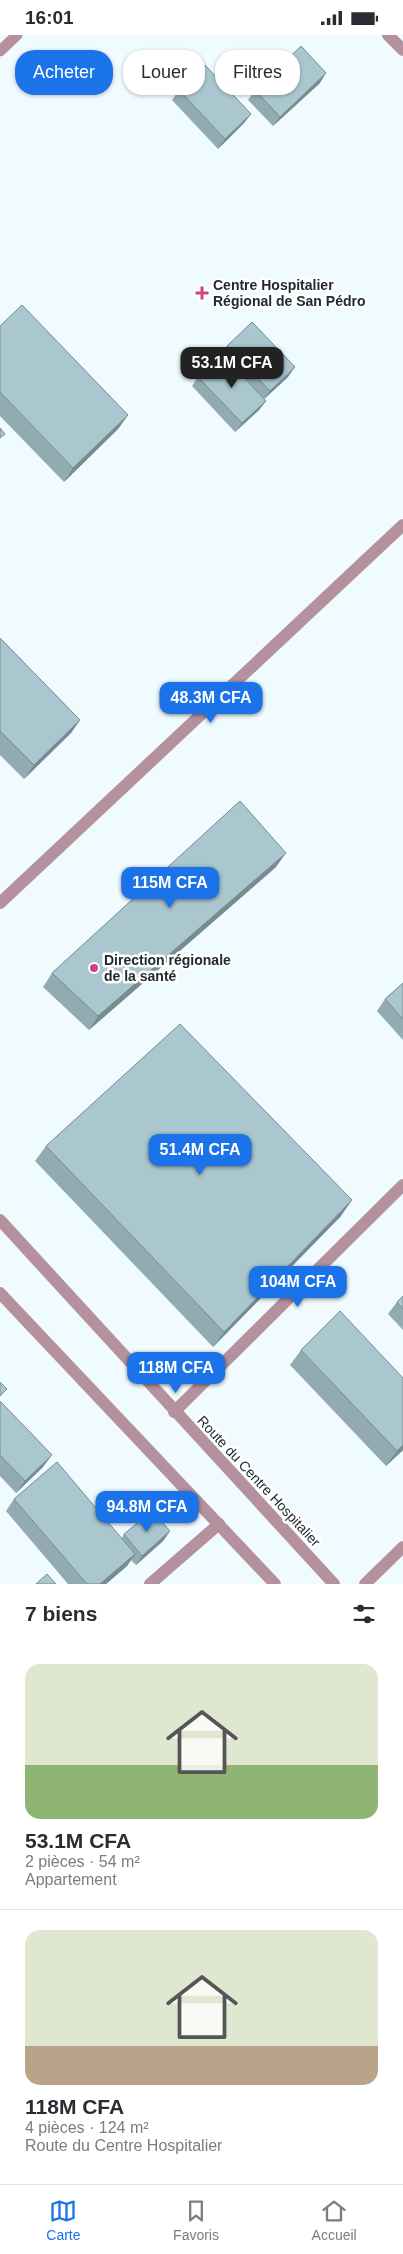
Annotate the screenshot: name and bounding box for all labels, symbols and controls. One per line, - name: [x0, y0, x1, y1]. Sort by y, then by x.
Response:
- text: 16:01: [25, 7, 74, 28]
- chip: Acheter: [15, 50, 113, 95]
- chip: Louer: [123, 50, 205, 95]
- chip: Filtres: [215, 50, 300, 95]
- place label: Centre Hospitalier Régional de San Pédro: [213, 277, 365, 309]
- marker: Centre Hospitalier Régional de San Pédro: [195, 286, 209, 300]
- pin: 53.1M CFA: [175, 347, 289, 389]
- text: 53.1M CFA: [192, 354, 272, 371]
- pin: 48.3M CFA: [154, 681, 268, 724]
- text: 48.3M CFA: [171, 689, 251, 706]
- pin: 115M CFA: [118, 867, 222, 909]
- text: 115M CFA: [132, 874, 208, 891]
- place label: Direction régionale de la santé: [104, 952, 231, 984]
- marker: Direction régionale de la santé: [88, 962, 100, 974]
- pin: 51.4M CFA: [143, 1133, 257, 1176]
- text: 51.4M CFA: [160, 1141, 240, 1158]
- pin: 104M CFA: [246, 1265, 350, 1308]
- text: 104M CFA: [260, 1273, 336, 1290]
- pin: 118M CFA: [124, 1351, 228, 1394]
- text: 118M CFA: [138, 1359, 214, 1376]
- street label: Route du Centre Hospitalier: [194, 1412, 324, 1550]
- pin: 94.8M CFA: [90, 1491, 204, 1533]
- text: 94.8M CFA: [107, 1498, 187, 1515]
- icon: filters: [350, 1600, 378, 1628]
- text: 7 biens: [25, 1602, 97, 1625]
- icon: home: [157, 1697, 247, 1787]
- text: 53.1M CFA: [25, 1829, 131, 1852]
- text: 2 pièces · 54 m²: [25, 1853, 140, 1870]
- text: Appartement: [25, 1871, 117, 1888]
- icon: home: [157, 1962, 247, 2052]
- text: 118M CFA: [25, 2095, 124, 2118]
- text: 4 pièces · 124 m²: [25, 2119, 149, 2136]
- text: Route du Centre Hospitalier: [25, 2137, 222, 2154]
- tab: Carte: [46, 2197, 81, 2243]
- tab: Favoris: [173, 2197, 219, 2243]
- tab: Accueil: [312, 2197, 357, 2243]

